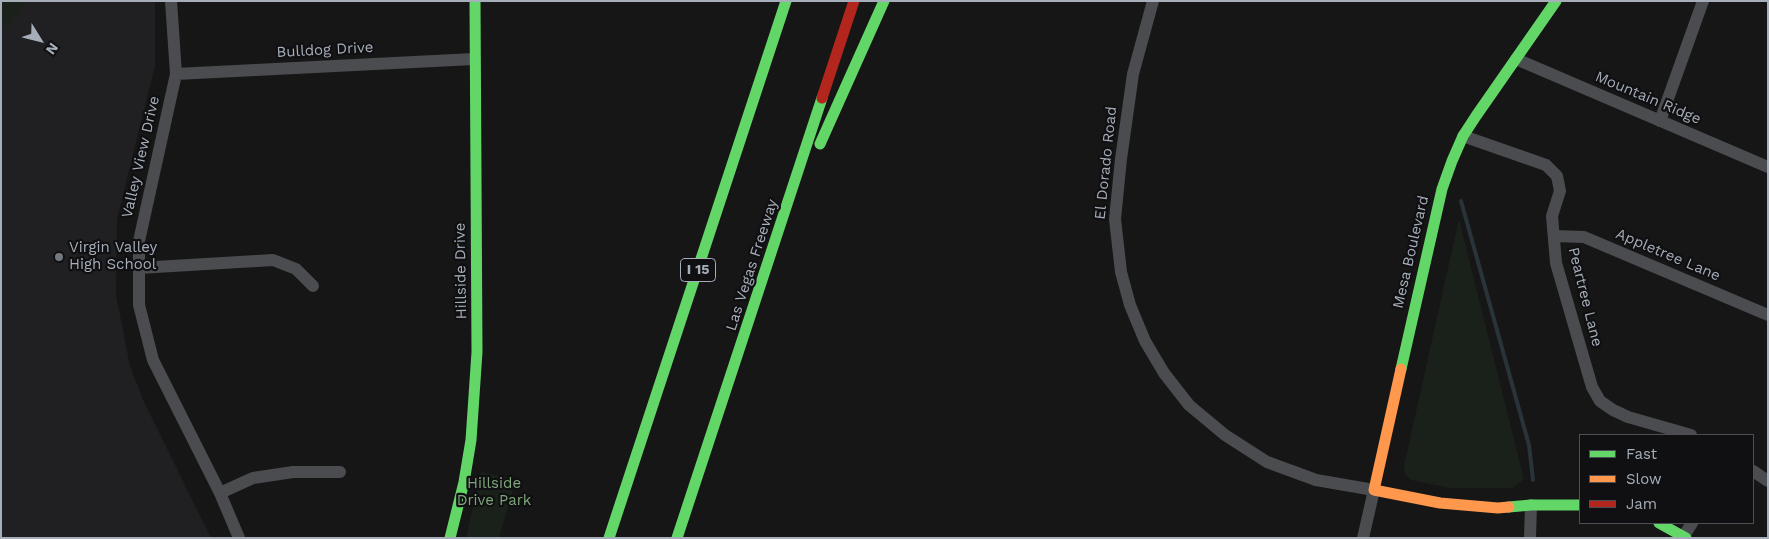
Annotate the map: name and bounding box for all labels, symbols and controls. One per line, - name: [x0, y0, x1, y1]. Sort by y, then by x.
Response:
- north arrow: [15, 15, 65, 65]
- street label: Bulldog Drive: [276, 38, 374, 62]
- text: N: [43, 40, 62, 58]
- street label: Mountain Ridge: [1592, 68, 1704, 128]
- street label: Valley View Drive: [118, 94, 164, 220]
- street label: El Dorado Road: [1091, 106, 1121, 220]
- street label: Mesa Boulevard: [1389, 194, 1433, 310]
- street label: Las Vegas Freeway: [722, 197, 782, 333]
- street label: Hillside Drive: [451, 223, 471, 319]
- street label: Appletree Lane: [1613, 225, 1723, 285]
- place label: Virgin Valley High School: [69, 239, 157, 274]
- street label: Peartree Lane: [1564, 245, 1606, 349]
- marker: Virgin Valley High School: [53, 251, 65, 263]
- road number: I 15: [680, 258, 716, 282]
- legend: [1579, 434, 1754, 524]
- text: Fast: [1626, 445, 1657, 463]
- text: Slow: [1626, 470, 1662, 488]
- park label: Hillside Drive Park: [457, 475, 531, 510]
- text: Jam: [1626, 495, 1657, 513]

